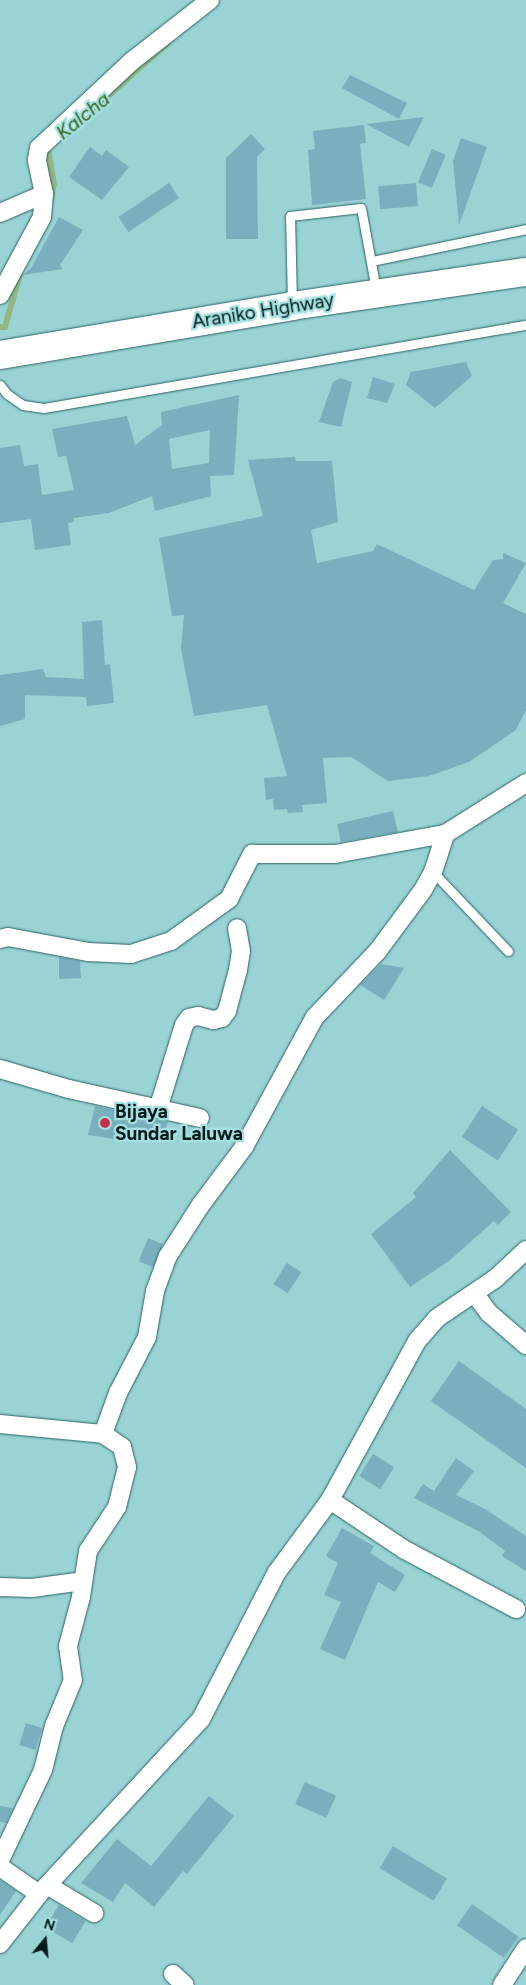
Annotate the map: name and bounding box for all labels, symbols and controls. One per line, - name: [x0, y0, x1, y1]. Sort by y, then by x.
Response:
- water label: Kalcha: [51, 87, 115, 145]
- street label: Araniko Highway: [190, 289, 336, 333]
- place label: Bijaya Sundar Laluwa: [115, 1101, 243, 1145]
- marker: Bijaya Sundar Laluwa: [99, 1117, 111, 1129]
- north arrow: [20, 1915, 70, 1965]
- text: N: [42, 1915, 57, 1935]

